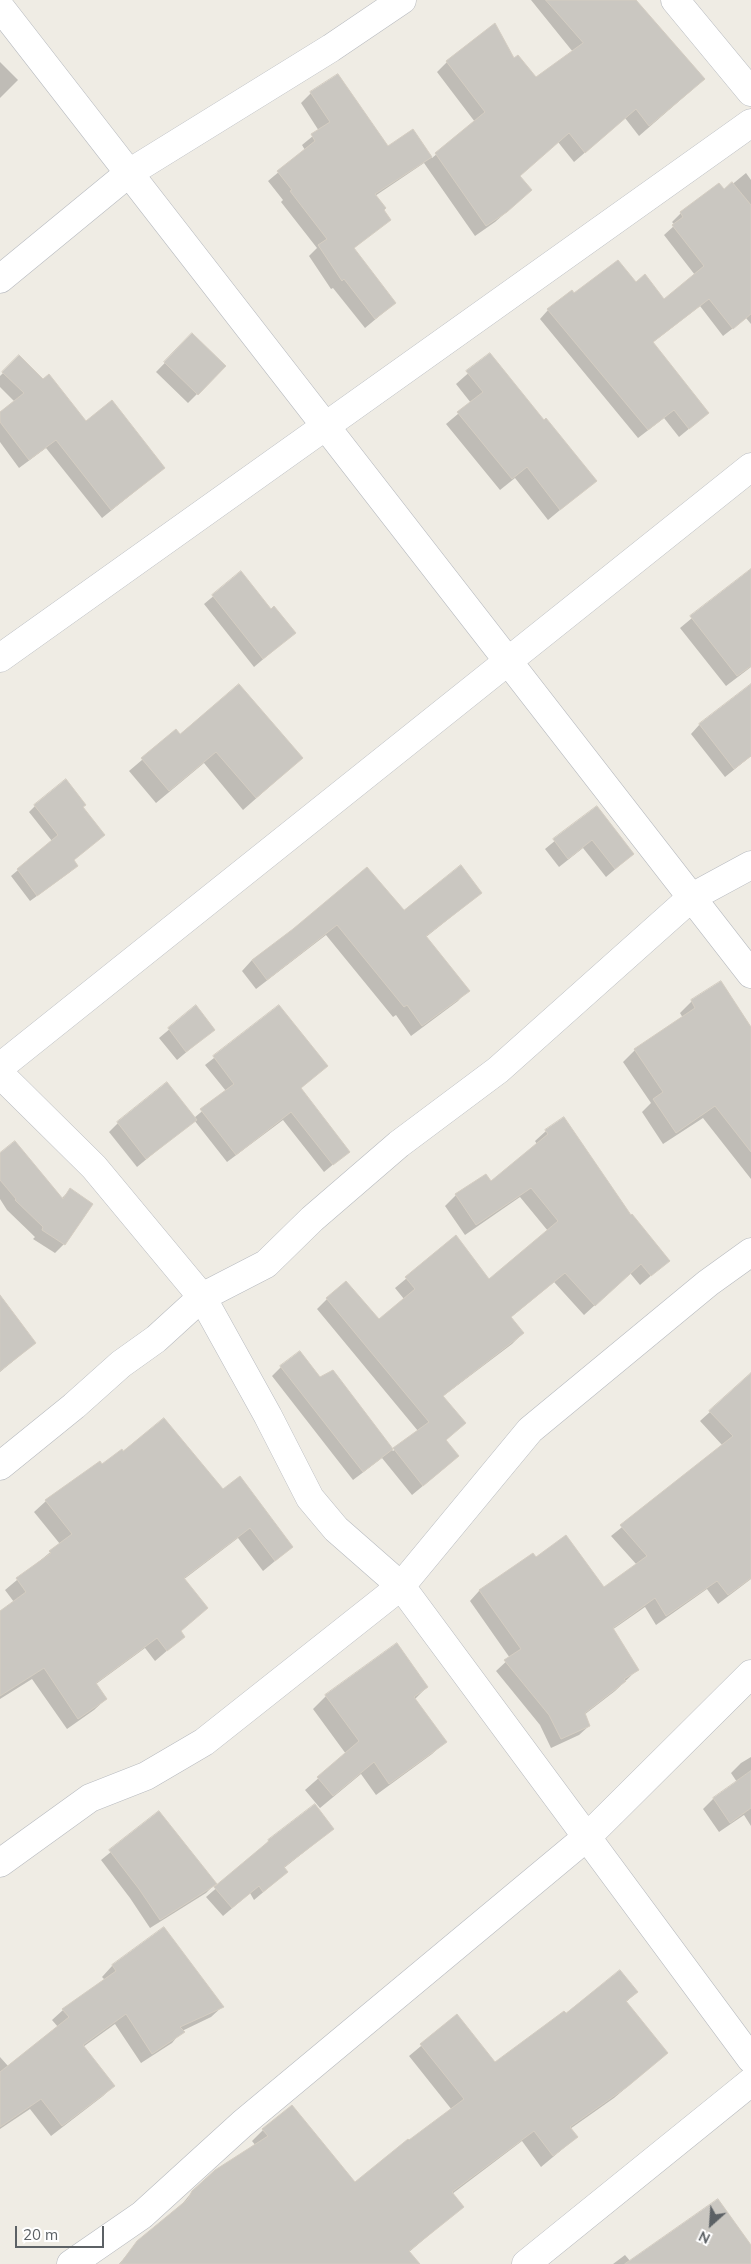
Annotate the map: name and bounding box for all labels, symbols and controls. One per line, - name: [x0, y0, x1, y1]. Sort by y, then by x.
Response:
- north arrow: [686, 2199, 736, 2249]
- scale bar: [18, 2216, 106, 2248]
- text: 20 m: [23, 2225, 58, 2244]
- text: N: [696, 2227, 713, 2248]

